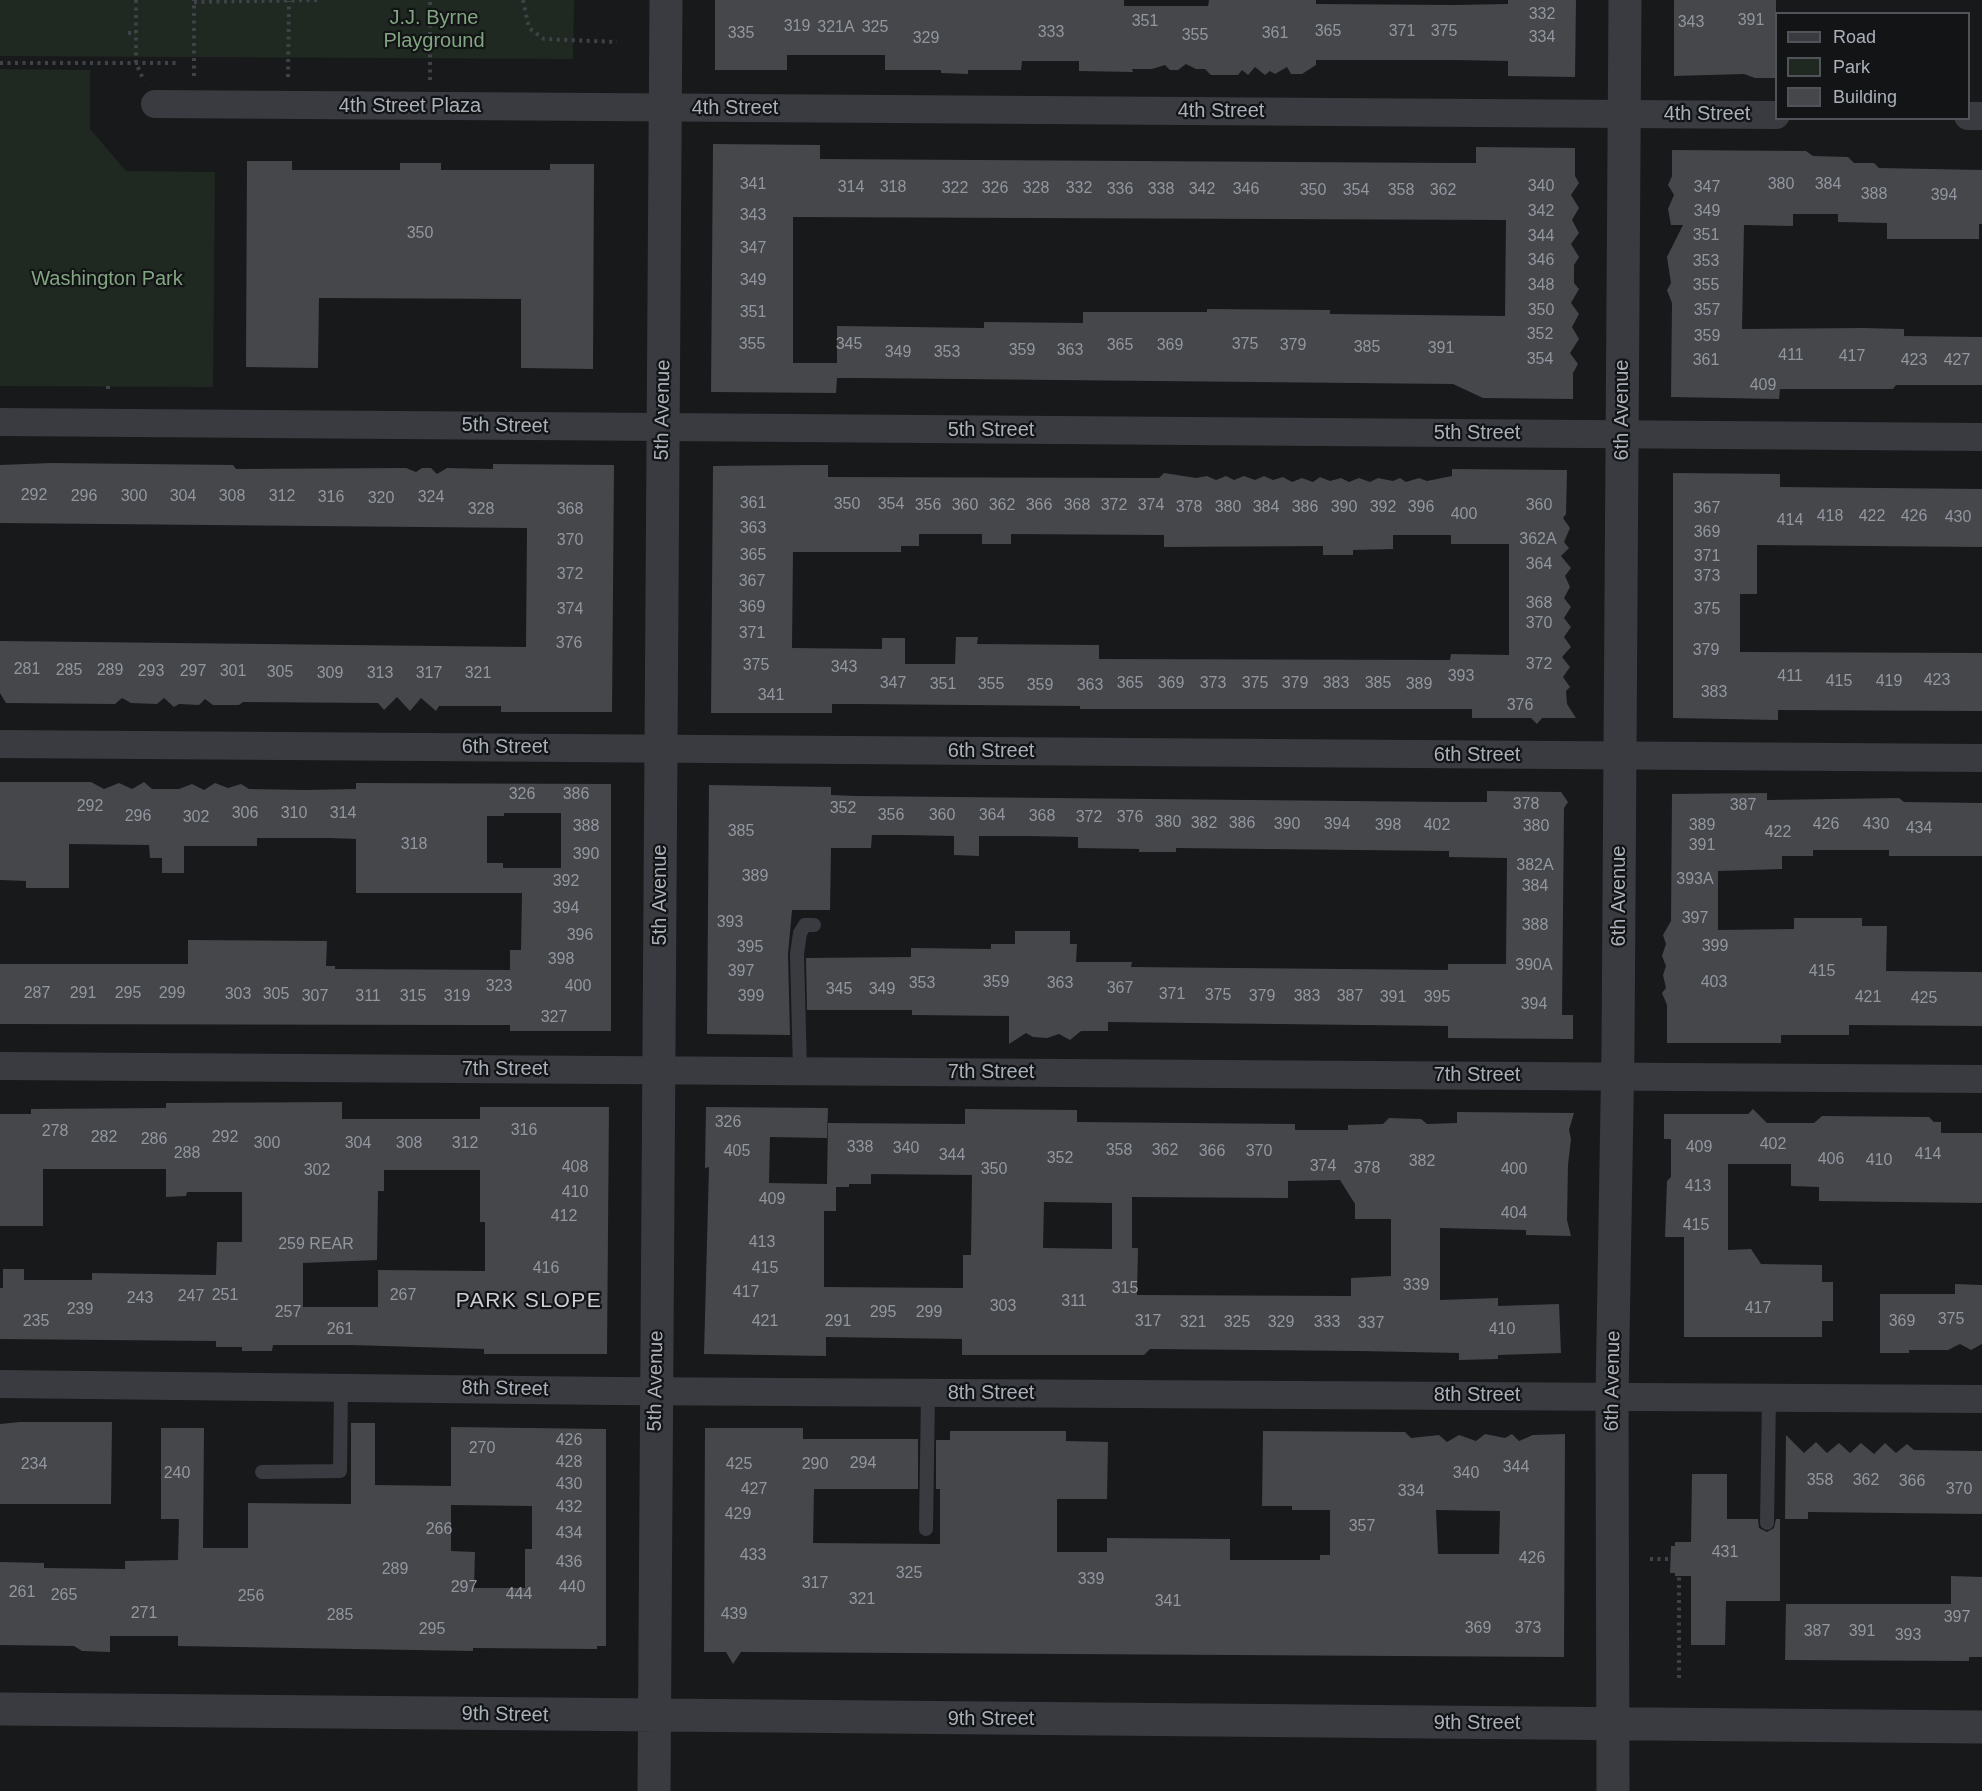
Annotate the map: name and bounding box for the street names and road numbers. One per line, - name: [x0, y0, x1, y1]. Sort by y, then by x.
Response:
- street label: 4th Street Plaza: [339, 94, 481, 118]
- street label: 4th Street: [692, 96, 778, 120]
- street label: 4th Street: [1178, 99, 1264, 123]
- street label: 4th Street: [1664, 102, 1750, 126]
- street label: 5th Avenue: [650, 359, 676, 461]
- street label: 6th Avenue: [1610, 360, 1634, 460]
- street label: 5th Street: [461, 413, 549, 439]
- street label: 5th Street: [948, 418, 1034, 442]
- street label: 5th Street: [1434, 421, 1520, 445]
- street label: 6th Street: [462, 735, 548, 759]
- street label: 6th Street: [948, 739, 1034, 763]
- street label: 6th Street: [1434, 743, 1520, 767]
- street label: 5th Avenue: [648, 845, 672, 945]
- street label: 6th Avenue: [1607, 846, 1631, 946]
- street label: 7th Street: [462, 1057, 548, 1081]
- street label: 7th Street: [948, 1060, 1034, 1084]
- street label: 7th Street: [1434, 1063, 1520, 1087]
- street label: 5th Avenue: [643, 1330, 669, 1432]
- street label: 6th Avenue: [1600, 1330, 1626, 1432]
- street label: 8th Street: [461, 1376, 549, 1402]
- street label: 8th Street: [948, 1381, 1034, 1405]
- street label: 8th Street: [1434, 1383, 1520, 1407]
- street label: 9th Street: [461, 1702, 549, 1728]
- street label: 9th Street: [948, 1707, 1034, 1731]
- street label: 9th Street: [1434, 1711, 1520, 1735]

